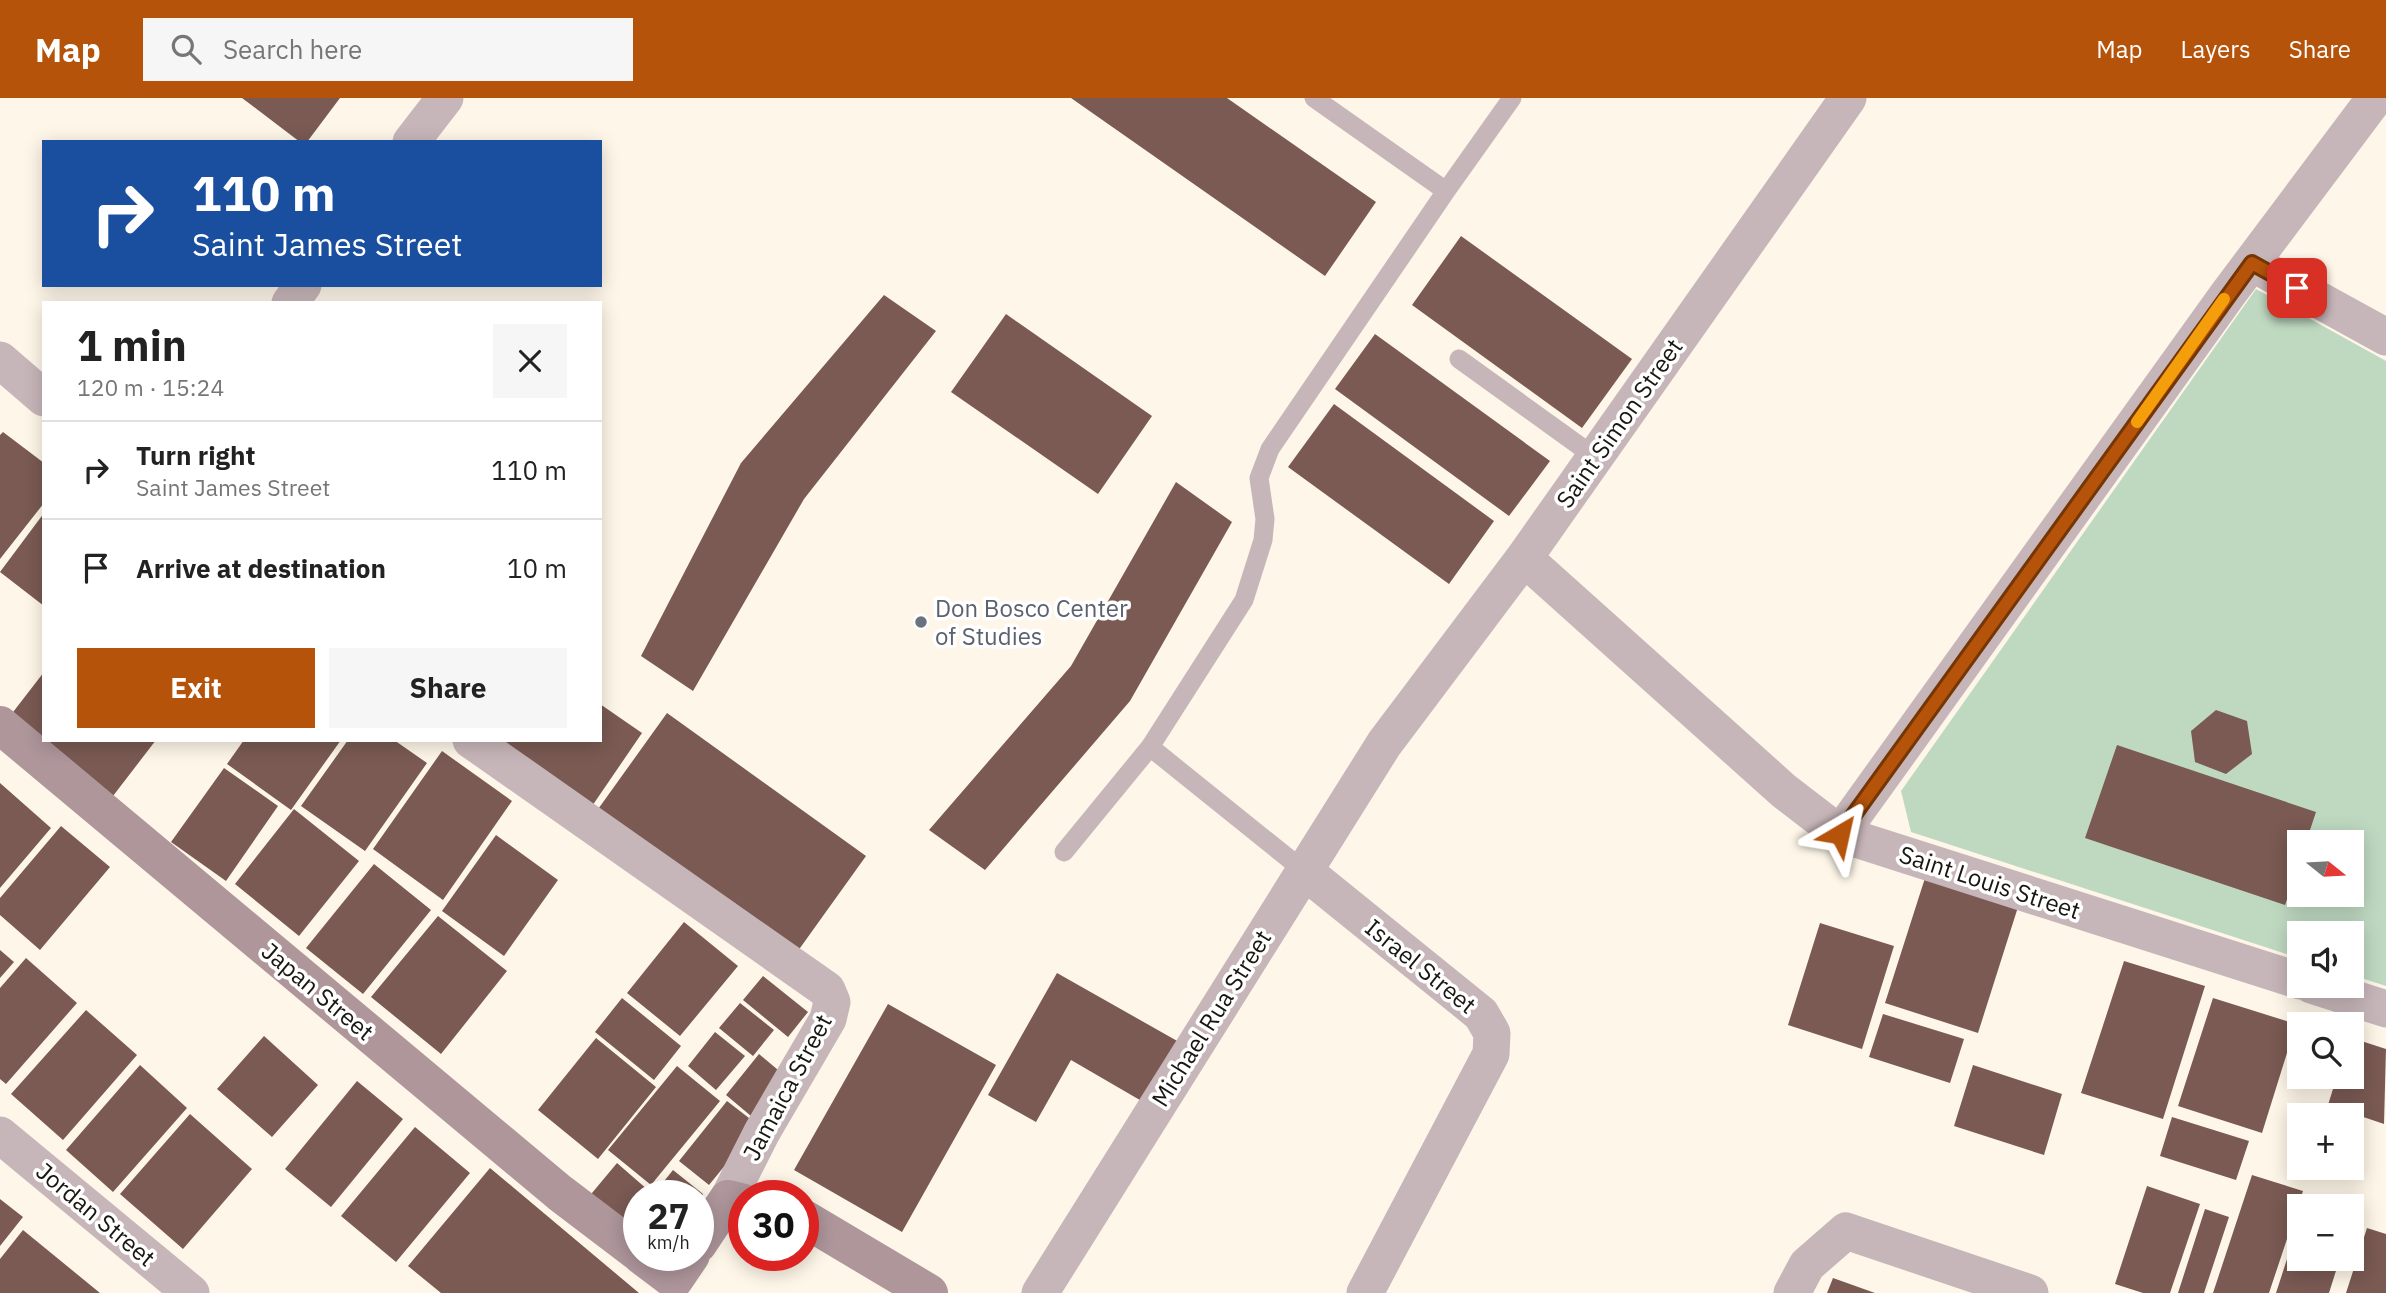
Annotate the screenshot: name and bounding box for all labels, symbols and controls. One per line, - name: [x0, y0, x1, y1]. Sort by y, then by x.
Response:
- search box: [143, 18, 633, 81]
- text: Map: [35, 28, 101, 71]
- icon: search: [167, 30, 205, 68]
- text: Search here: [223, 32, 362, 66]
- text: Map: [2096, 33, 2143, 65]
- text: Layers: [2181, 33, 2251, 65]
- text: Share: [2289, 33, 2351, 65]
- text: 110 m: [192, 161, 336, 224]
- icon: right: [77, 168, 168, 259]
- text: Saint James Street: [192, 223, 462, 265]
- pin: [2267, 258, 2327, 318]
- icon: arrive: [2278, 269, 2316, 307]
- text: 1 min: [77, 318, 187, 373]
- button: close: [493, 324, 567, 398]
- street label: Saint Simon Street: [1549, 332, 1689, 514]
- text: 120 m · 15:24: [77, 372, 224, 402]
- text: Turn right: [136, 438, 255, 472]
- icon: right: [77, 451, 115, 489]
- text: 110 m: [491, 453, 567, 487]
- text: Saint James Street: [136, 472, 330, 502]
- icon: arrive: [77, 549, 115, 587]
- text: Arrive at destination: [136, 551, 386, 585]
- text: 10 m: [507, 551, 567, 585]
- place label: Don Bosco Center of Studies: [935, 592, 1128, 652]
- marker: Don Bosco Center of Studies: [913, 614, 929, 630]
- button: Exit: [77, 648, 315, 728]
- button: Share: [329, 648, 567, 728]
- position arrow: [1803, 797, 1877, 871]
- north arrow: [2287, 830, 2364, 906]
- map controls: [2287, 830, 2364, 1271]
- street label: Saint Louis Street: [1895, 838, 2085, 926]
- street label: Israel Street: [1359, 911, 1483, 1021]
- button: sound: [2287, 921, 2364, 998]
- street label: Michael Rua Street: [1144, 924, 1278, 1112]
- street label: Japan Street: [255, 935, 381, 1047]
- street label: Jamaica Street: [735, 1008, 839, 1166]
- button: search: [2287, 1012, 2364, 1089]
- button: +: [2287, 1103, 2364, 1180]
- street label: Jordan Street: [30, 1155, 162, 1273]
- speed limit sign: 30: [728, 1180, 819, 1271]
- text: 27: [647, 1193, 690, 1239]
- button: −: [2287, 1194, 2364, 1271]
- text: km/h: [647, 1231, 690, 1254]

